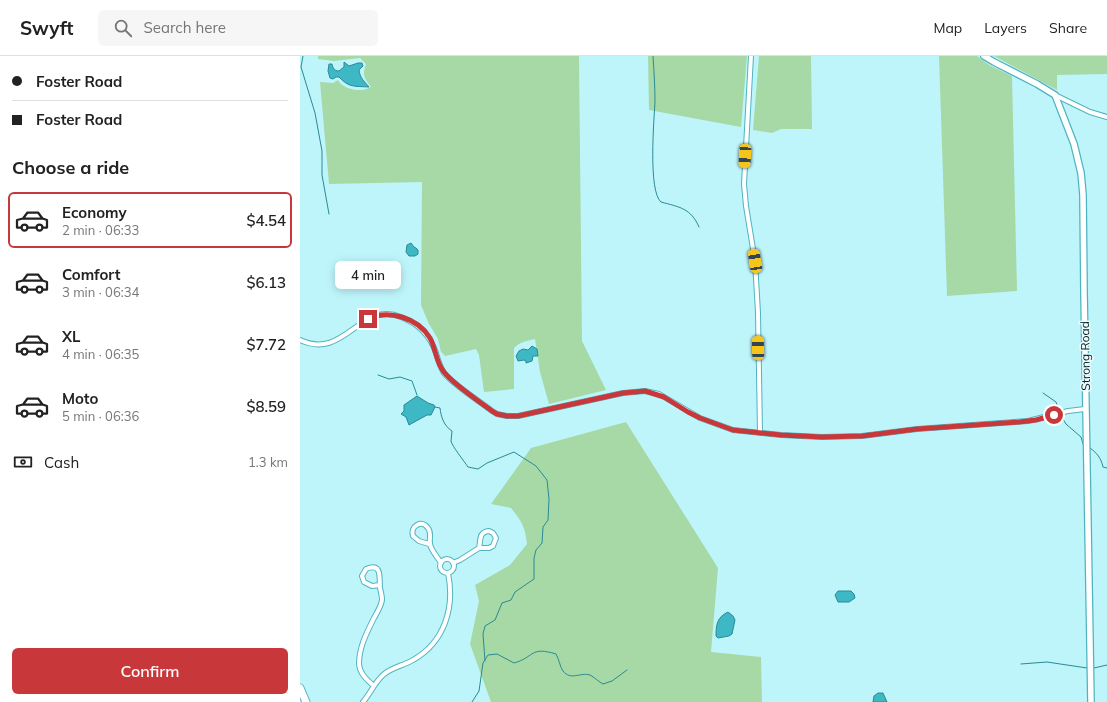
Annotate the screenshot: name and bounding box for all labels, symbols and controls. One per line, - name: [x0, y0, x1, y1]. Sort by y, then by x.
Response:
- search box: [98, 10, 378, 46]
- text: Swyft: [20, 16, 74, 40]
- icon: search: [112, 17, 134, 39]
- text: Search here: [144, 18, 226, 37]
- text: Map: [933, 19, 962, 37]
- text: Layers: [984, 19, 1027, 37]
- text: Share: [1049, 19, 1087, 37]
- text: Foster Road: [36, 72, 122, 91]
- text: Foster Road: [36, 110, 122, 129]
- car: [738, 144, 752, 168]
- text: Choose a ride: [12, 156, 129, 179]
- icon: car: [14, 202, 50, 238]
- text: Economy: [62, 203, 127, 222]
- text: $4.54: [246, 211, 286, 230]
- text: 2 min · 06:33: [62, 222, 139, 238]
- car: [747, 248, 763, 274]
- callout: 4 min: [335, 261, 401, 289]
- icon: car: [14, 264, 50, 300]
- text: Comfort: [62, 265, 120, 284]
- text: 4 min: [351, 267, 385, 283]
- text: $6.13: [246, 273, 286, 292]
- text: 3 min · 06:34: [62, 284, 139, 300]
- route end: [359, 310, 377, 328]
- street label: Strong Road: [1077, 321, 1093, 391]
- icon: car: [14, 326, 50, 362]
- text: XL: [62, 327, 80, 346]
- text: $7.72: [246, 335, 286, 354]
- car: [752, 336, 764, 360]
- text: 4 min · 06:35: [62, 346, 139, 362]
- icon: car: [14, 388, 50, 424]
- text: Moto: [62, 389, 98, 408]
- text: $8.59: [246, 397, 286, 416]
- route start: [1045, 406, 1063, 424]
- text: 5 min · 06:36: [62, 408, 139, 424]
- icon: cash: [12, 451, 34, 473]
- text: Cash: [44, 453, 79, 472]
- text: 1.3 km: [248, 454, 288, 470]
- button: Confirm: [12, 648, 288, 694]

